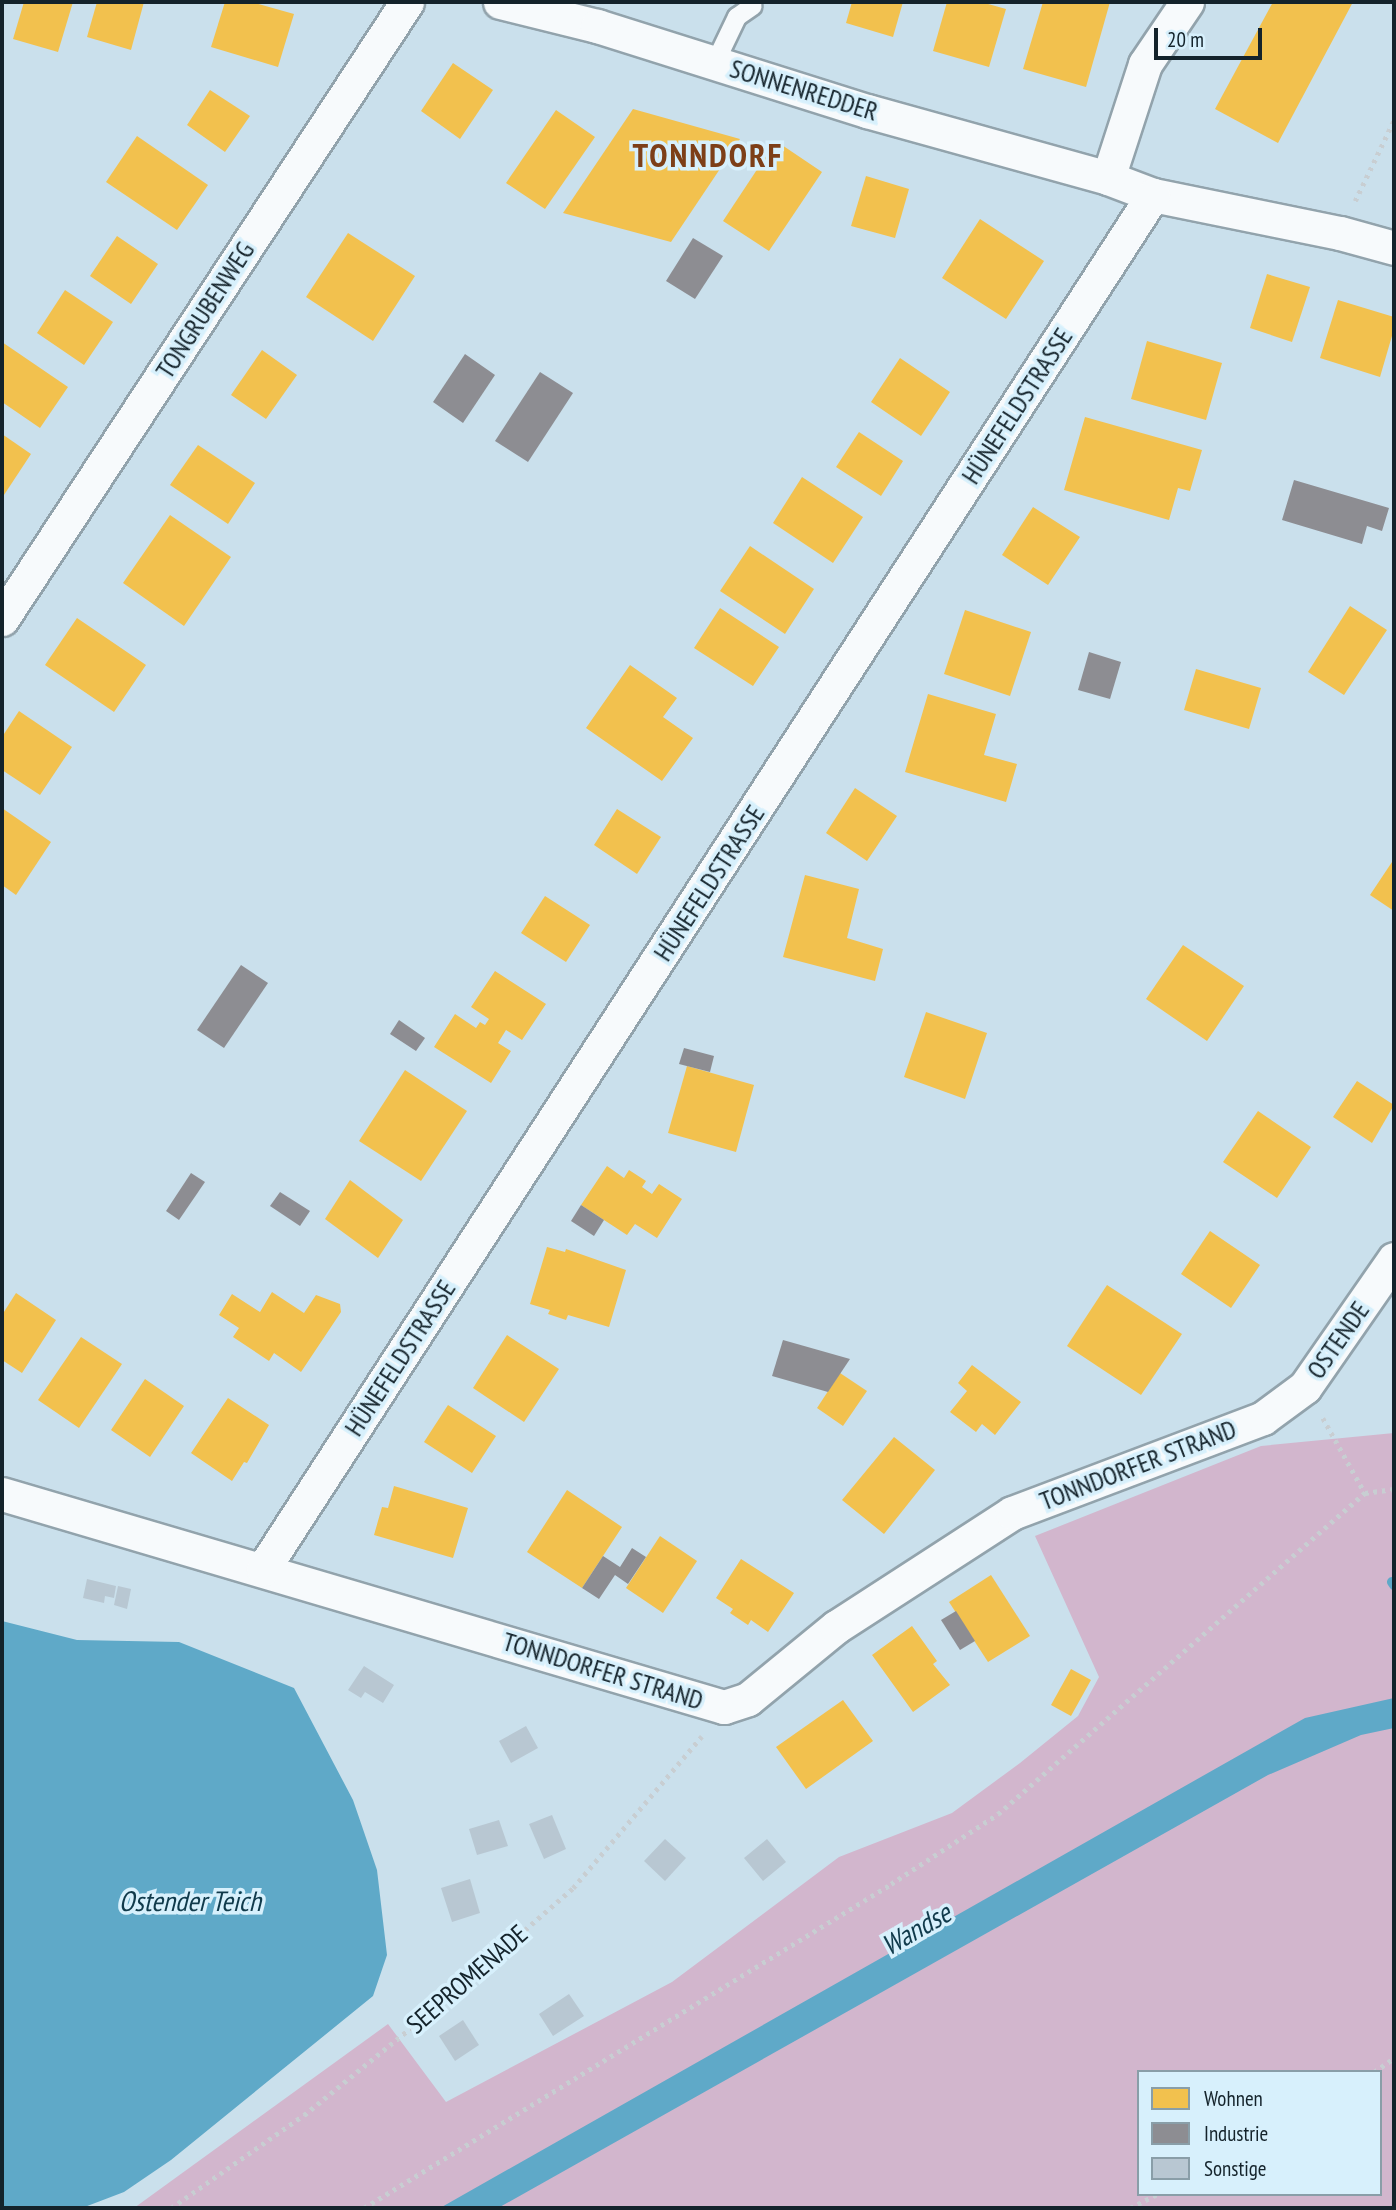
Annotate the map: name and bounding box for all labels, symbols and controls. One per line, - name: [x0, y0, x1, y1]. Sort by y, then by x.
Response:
- scale bar: [1158, 14, 1266, 58]
- text: 20 m: [1167, 26, 1204, 53]
- street label: SONNENREDDER: [726, 53, 882, 127]
- district label: TONNDORF: [634, 135, 782, 175]
- street label: TONGRUBENWEG: [149, 236, 261, 384]
- street label: HÜNEFELDSTRASSE: [955, 322, 1079, 490]
- street label: HÜNEFELDSTRASSE: [647, 799, 771, 967]
- street label: HÜNEFELDSTRASSE: [338, 1274, 462, 1442]
- street label: OSTENDE: [1300, 1295, 1376, 1385]
- street label: TONNDORFER STRAND: [1035, 1413, 1241, 1517]
- street label: TONNDORFER STRAND: [499, 1626, 707, 1716]
- water label: Ostender Teich: [118, 1884, 262, 1918]
- water label: Wandse: [875, 1896, 957, 1962]
- street label: SEEPROMENADE: [400, 1918, 534, 2040]
- legend: [1137, 2070, 1382, 2196]
- text: Wohnen: [1204, 2085, 1263, 2112]
- text: Industrie: [1204, 2120, 1268, 2147]
- text: Sonstige: [1204, 2155, 1266, 2182]

